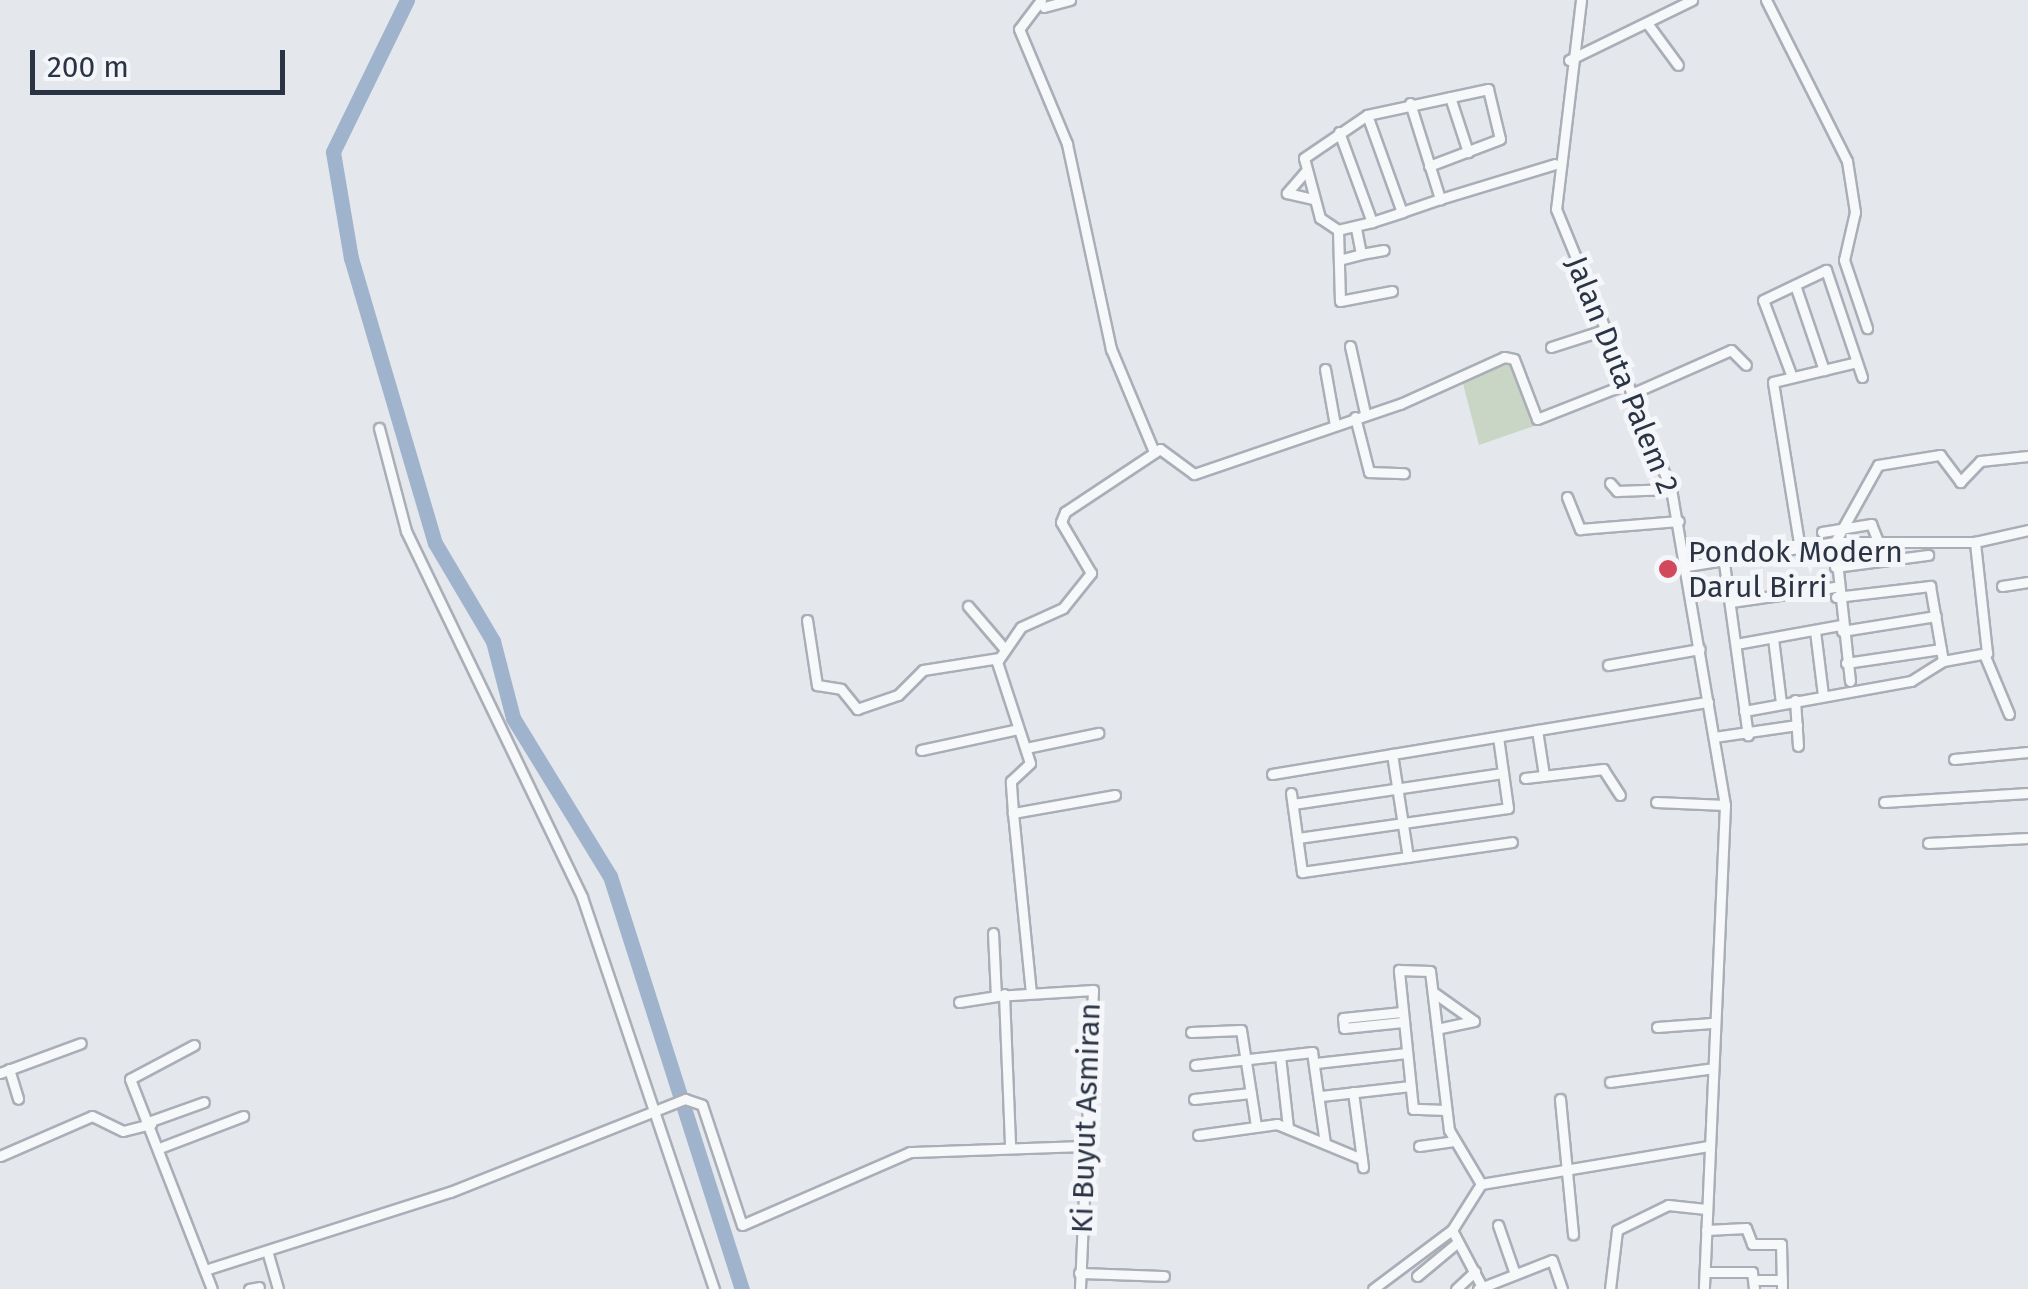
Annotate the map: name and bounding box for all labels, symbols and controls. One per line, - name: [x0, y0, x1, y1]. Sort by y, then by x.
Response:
- scale bar: [35, 30, 290, 92]
- text: 200 m: [47, 49, 129, 85]
- street label: Jalan Duta Palem 2: [1558, 251, 1686, 499]
- place label: Pondok Modern Darul Birri: [1688, 534, 1903, 604]
- marker: Pondok Modern Darul Birri: [1657, 558, 1679, 580]
- street label: Ki Buyut Asmiran: [1064, 1002, 1108, 1234]

